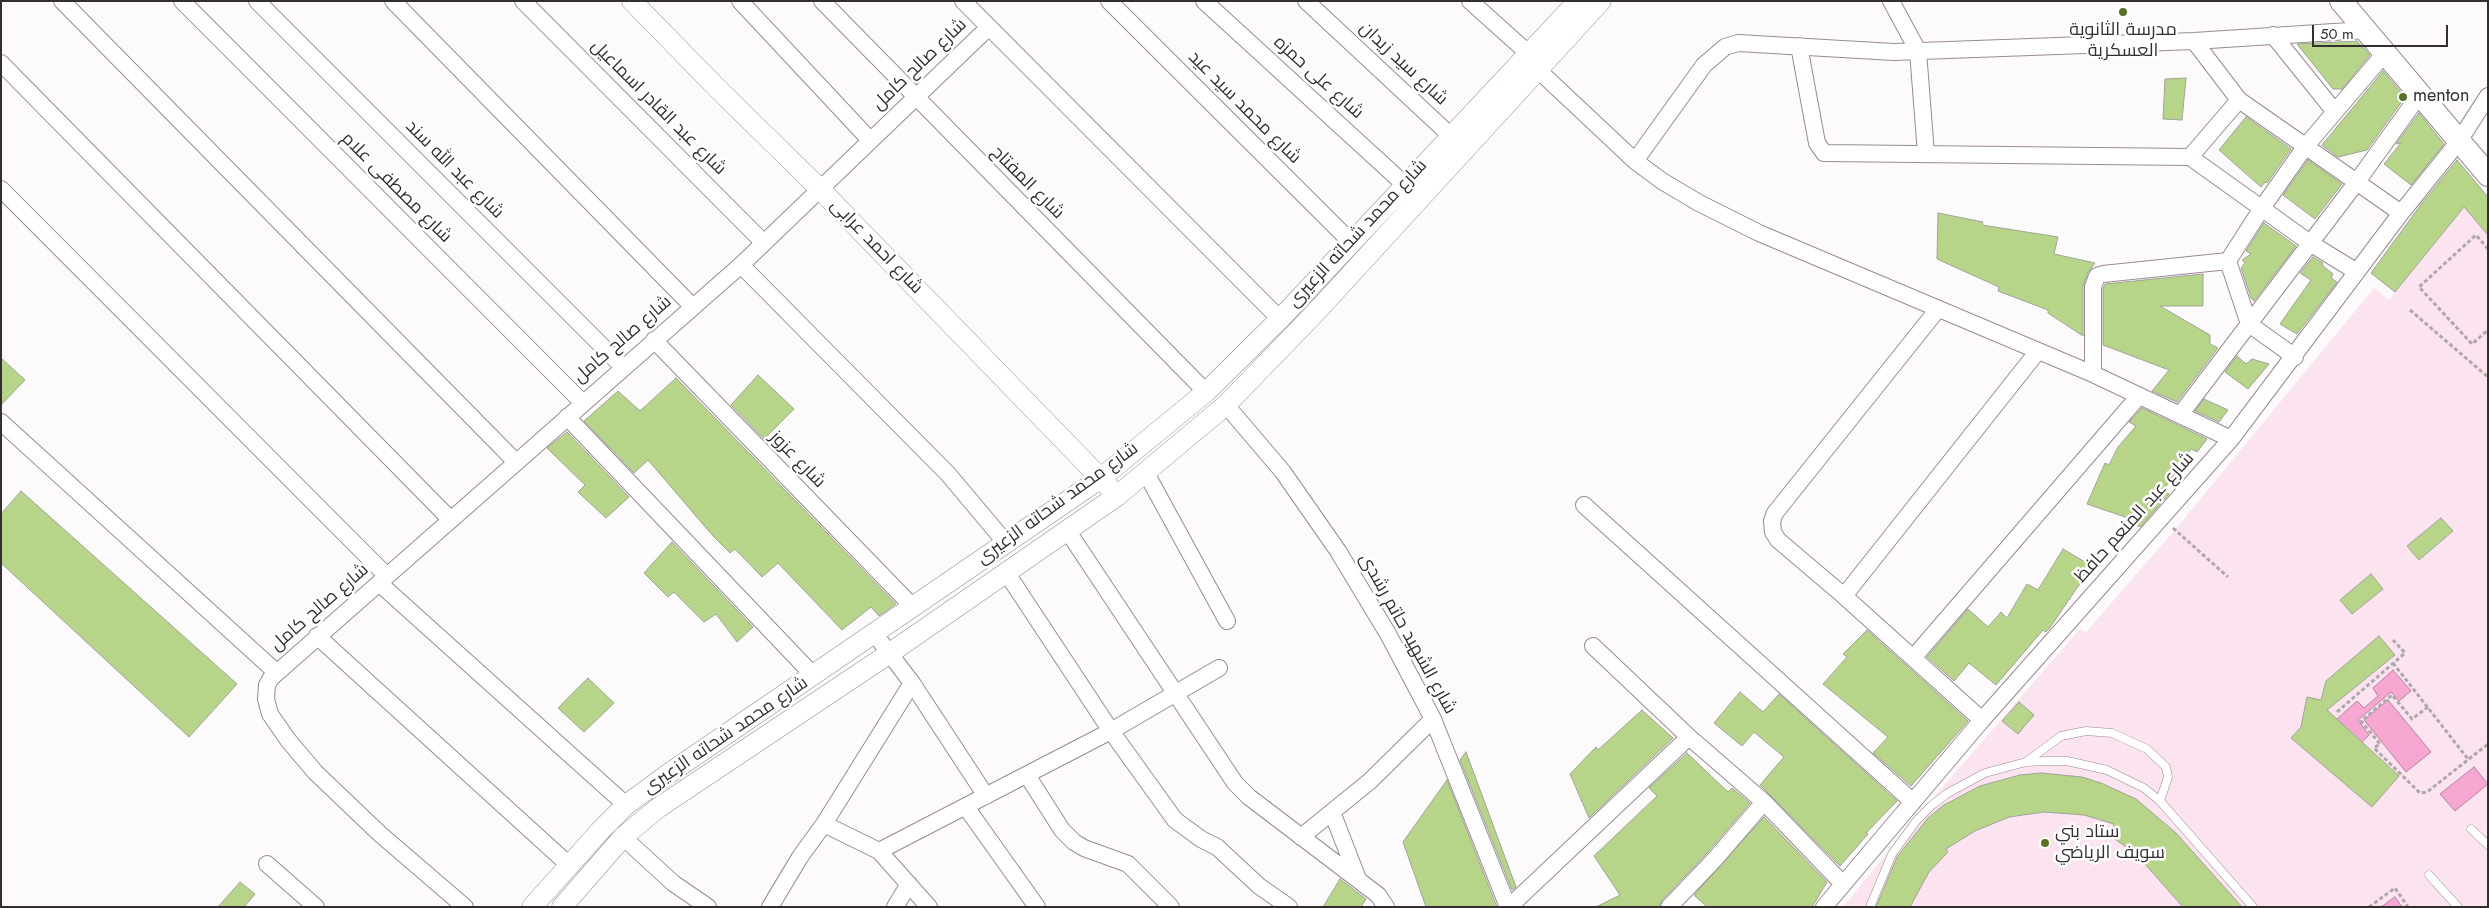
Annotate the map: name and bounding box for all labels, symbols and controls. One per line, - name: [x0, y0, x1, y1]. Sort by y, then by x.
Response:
- marker: مدرسة الثانوية العسكرية: [2117, 6, 2129, 18]
- street label: شارع صالح كامل: [868, 15, 972, 115]
- scale bar: [2314, 15, 2450, 47]
- street label: شارع سيد زيدان: [1354, 18, 1452, 110]
- place label: مدرسة الثانوية العسكرية: [2069, 20, 2177, 62]
- text: 50 m: [2320, 23, 2354, 45]
- street label: شارع على حمزه: [1269, 32, 1367, 124]
- street label: شارع عبد القادر اسماعيل: [586, 36, 730, 180]
- street label: شارع محمد سيد عيد: [1183, 47, 1305, 169]
- place label: menton: [2413, 86, 2469, 108]
- marker: menton: [2397, 91, 2409, 103]
- street label: شارع عبد الله سند: [400, 116, 508, 224]
- street label: شارع مصطفى علام: [336, 128, 456, 248]
- street label: شارع المفتاح: [986, 142, 1068, 224]
- street label: شارع محمد شحاته الزعيرى: [1284, 156, 1432, 312]
- street label: شارع احمد عرابى: [825, 195, 927, 299]
- street label: شارع صالح كامل: [570, 292, 676, 388]
- street label: شارع عزوز: [765, 427, 829, 493]
- street label: شارع محمد شحاته الزعيرى: [973, 438, 1143, 570]
- street label: شارع عبد المنعم حافظ: [2071, 448, 2199, 588]
- street label: شارع الشهيد حاتم رشدى: [1354, 550, 1460, 718]
- street label: شارع صالح كامل: [267, 560, 373, 656]
- street label: شارع محمد شحاته الزعيرى: [639, 673, 813, 799]
- place label: ستاد بني سويف الرياضي: [2055, 822, 2165, 864]
- marker: ستاد بني سويف الرياضي: [2039, 837, 2051, 849]

